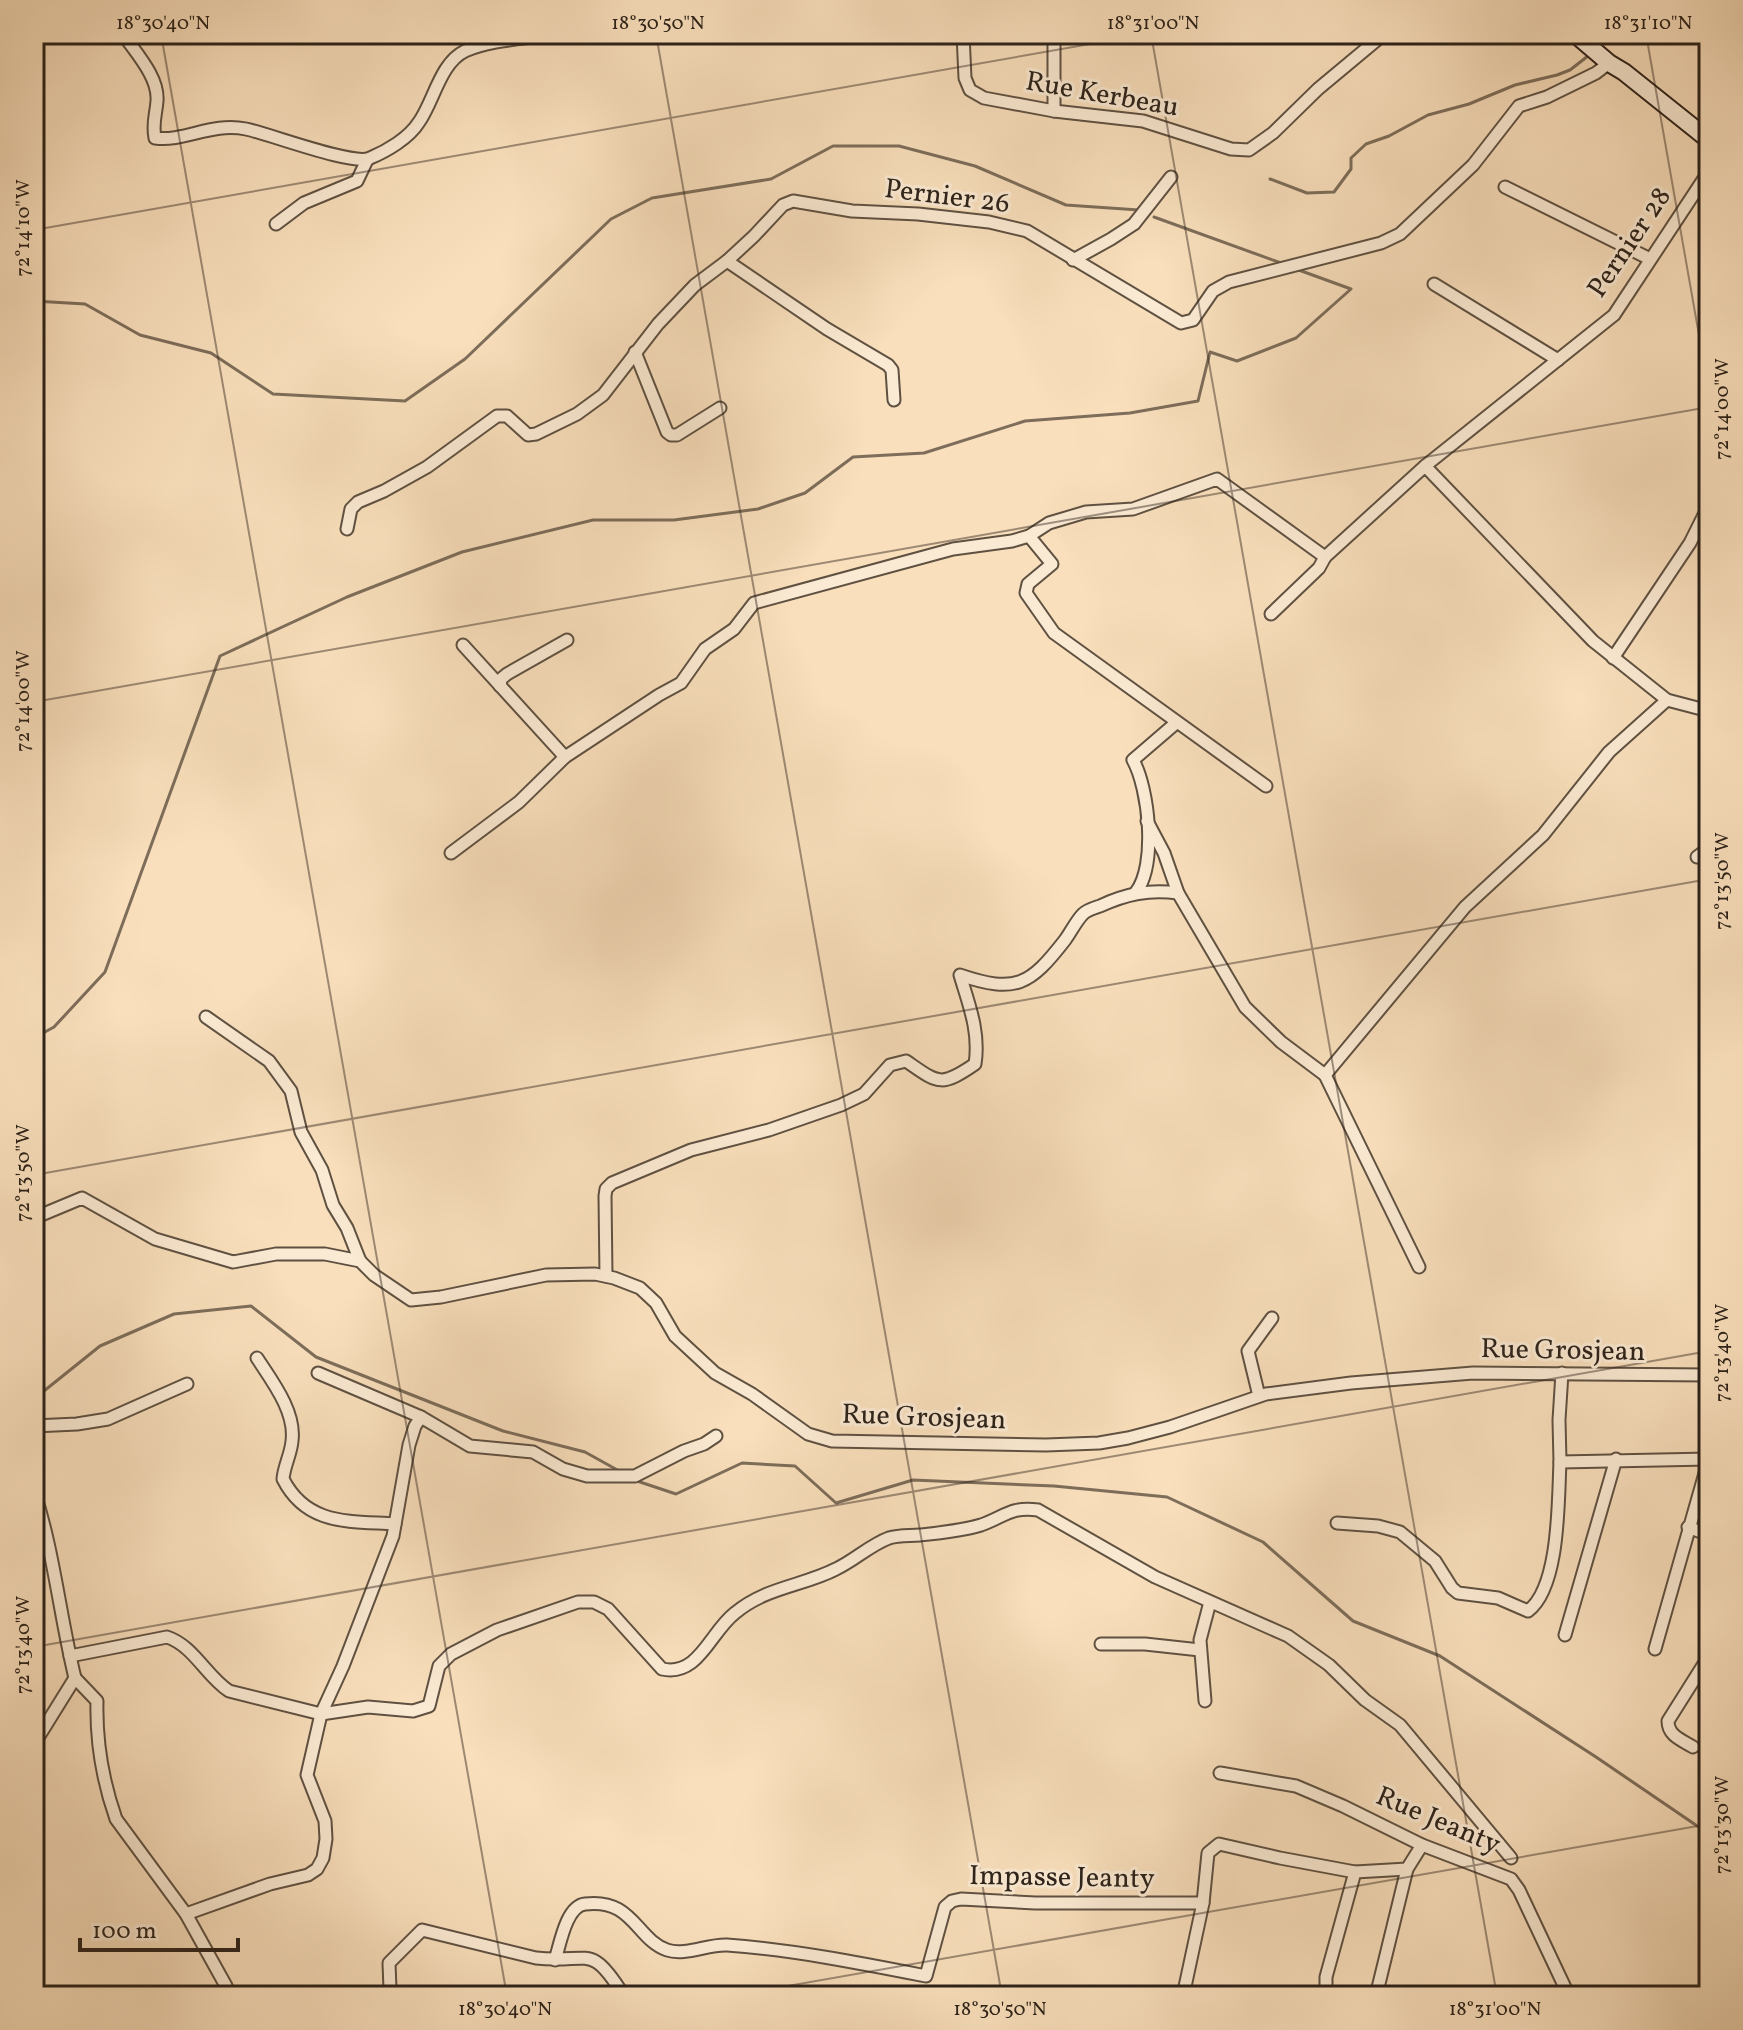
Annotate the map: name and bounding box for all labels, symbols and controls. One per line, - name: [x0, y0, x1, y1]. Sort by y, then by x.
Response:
- text: 18°30'40"N: [116, 10, 210, 38]
- text: 18°30'50"N: [611, 10, 705, 38]
- text: 18°31'00"N: [1107, 10, 1200, 38]
- text: 18°31'10"N: [1604, 10, 1692, 38]
- street label: Rue Kerbeau: [1022, 62, 1182, 128]
- street label: Pernier 26: [882, 170, 1012, 224]
- text: 72°14'10"W: [10, 179, 38, 277]
- street label: Pernier 28: [1579, 180, 1681, 306]
- text: 72°14'00"W: [1709, 358, 1737, 460]
- text: 72°14'00"W: [10, 650, 38, 752]
- text: 72°13'50"W: [1709, 832, 1737, 930]
- text: 72°13'50"W: [10, 1124, 38, 1222]
- text: 72°13'40"W: [1709, 1304, 1737, 1402]
- street label: Rue Grosjean: [1480, 1330, 1646, 1372]
- street label: Rue Grosjean: [841, 1396, 1007, 1440]
- text: 72°13'40"W: [10, 1596, 38, 1694]
- text: 72°13'30"W: [1709, 1776, 1737, 1874]
- street label: Rue Jeanty: [1370, 1777, 1506, 1865]
- street label: Impasse Jeanty: [969, 1857, 1155, 1899]
- scale bar: [80, 1902, 238, 1952]
- text: 100 m: [92, 1915, 157, 1949]
- text: 18°30'40"N: [458, 1996, 552, 2024]
- text: 18°30'50"N: [953, 1996, 1047, 2024]
- text: 18°31'00"N: [1449, 1996, 1542, 2024]

